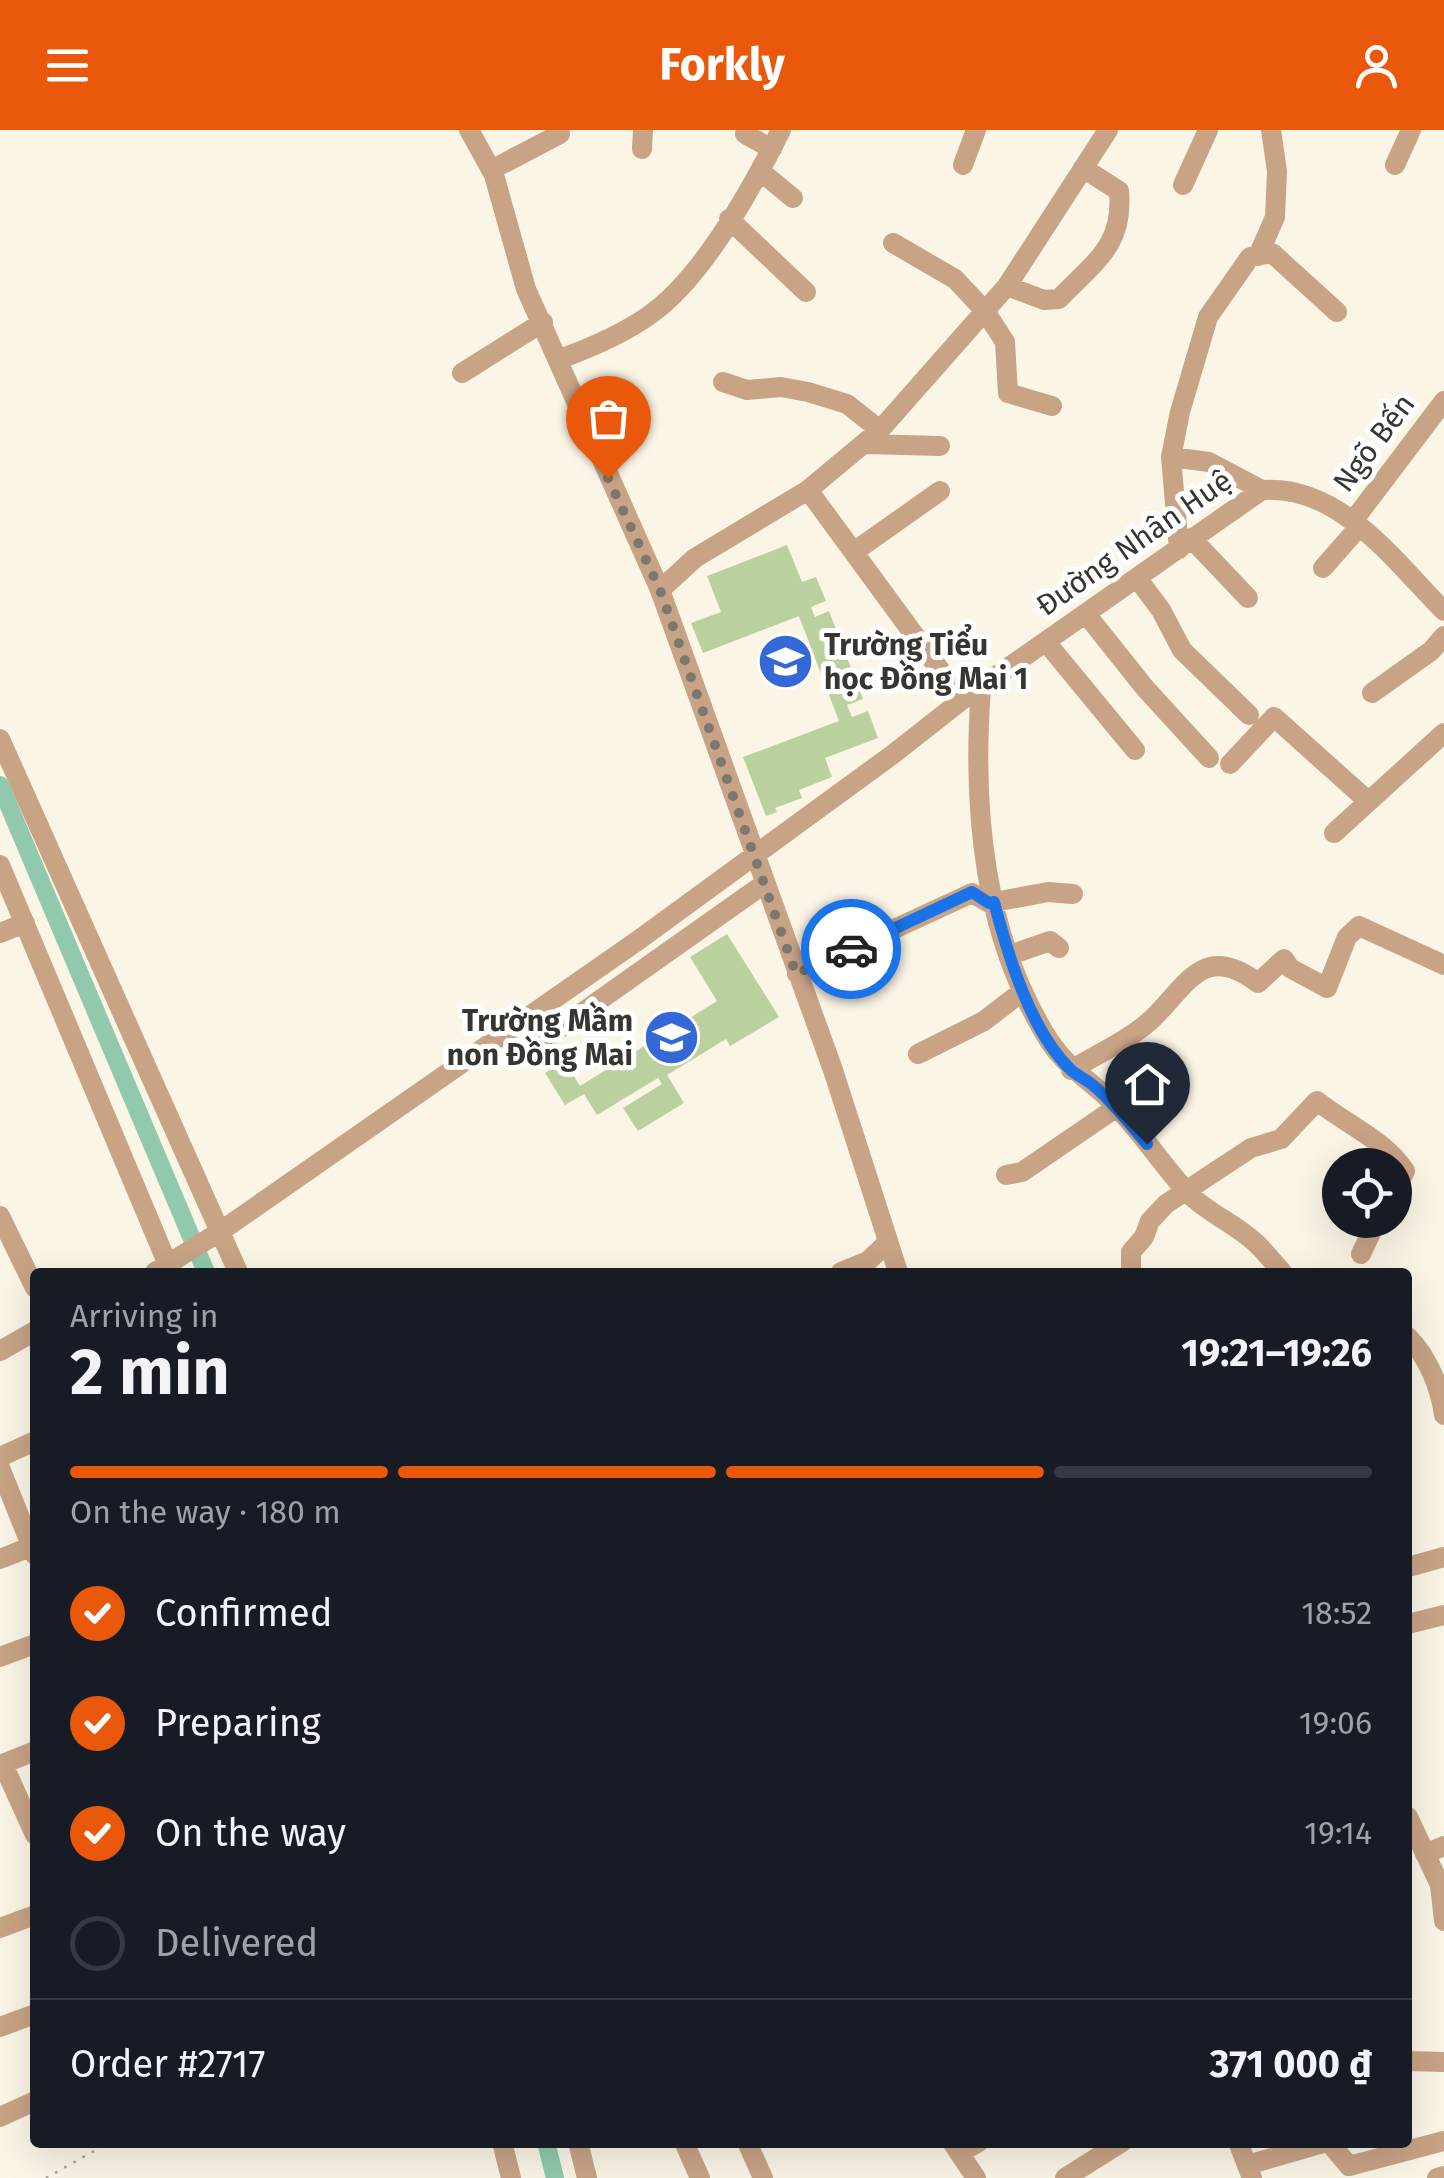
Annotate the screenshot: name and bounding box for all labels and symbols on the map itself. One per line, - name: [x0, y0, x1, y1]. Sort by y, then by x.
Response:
- pin: [566, 376, 651, 479]
- street label: Ngõ Bến: [1326, 387, 1422, 499]
- street label: Đường Nhân Huệ: [1029, 462, 1239, 624]
- place label: Trường Tiểu học Đồng Mai 1: [824, 624, 1028, 697]
- school or university icon: Trường Tiểu học Đồng Mai 1: [755, 632, 815, 692]
- courier: [801, 899, 901, 999]
- place label: Trường Mầm non Đồng Mai: [447, 1001, 633, 1073]
- school or university icon: Trường Mầm non Đồng Mai: [642, 1008, 702, 1068]
- pin: [1105, 1042, 1190, 1145]

